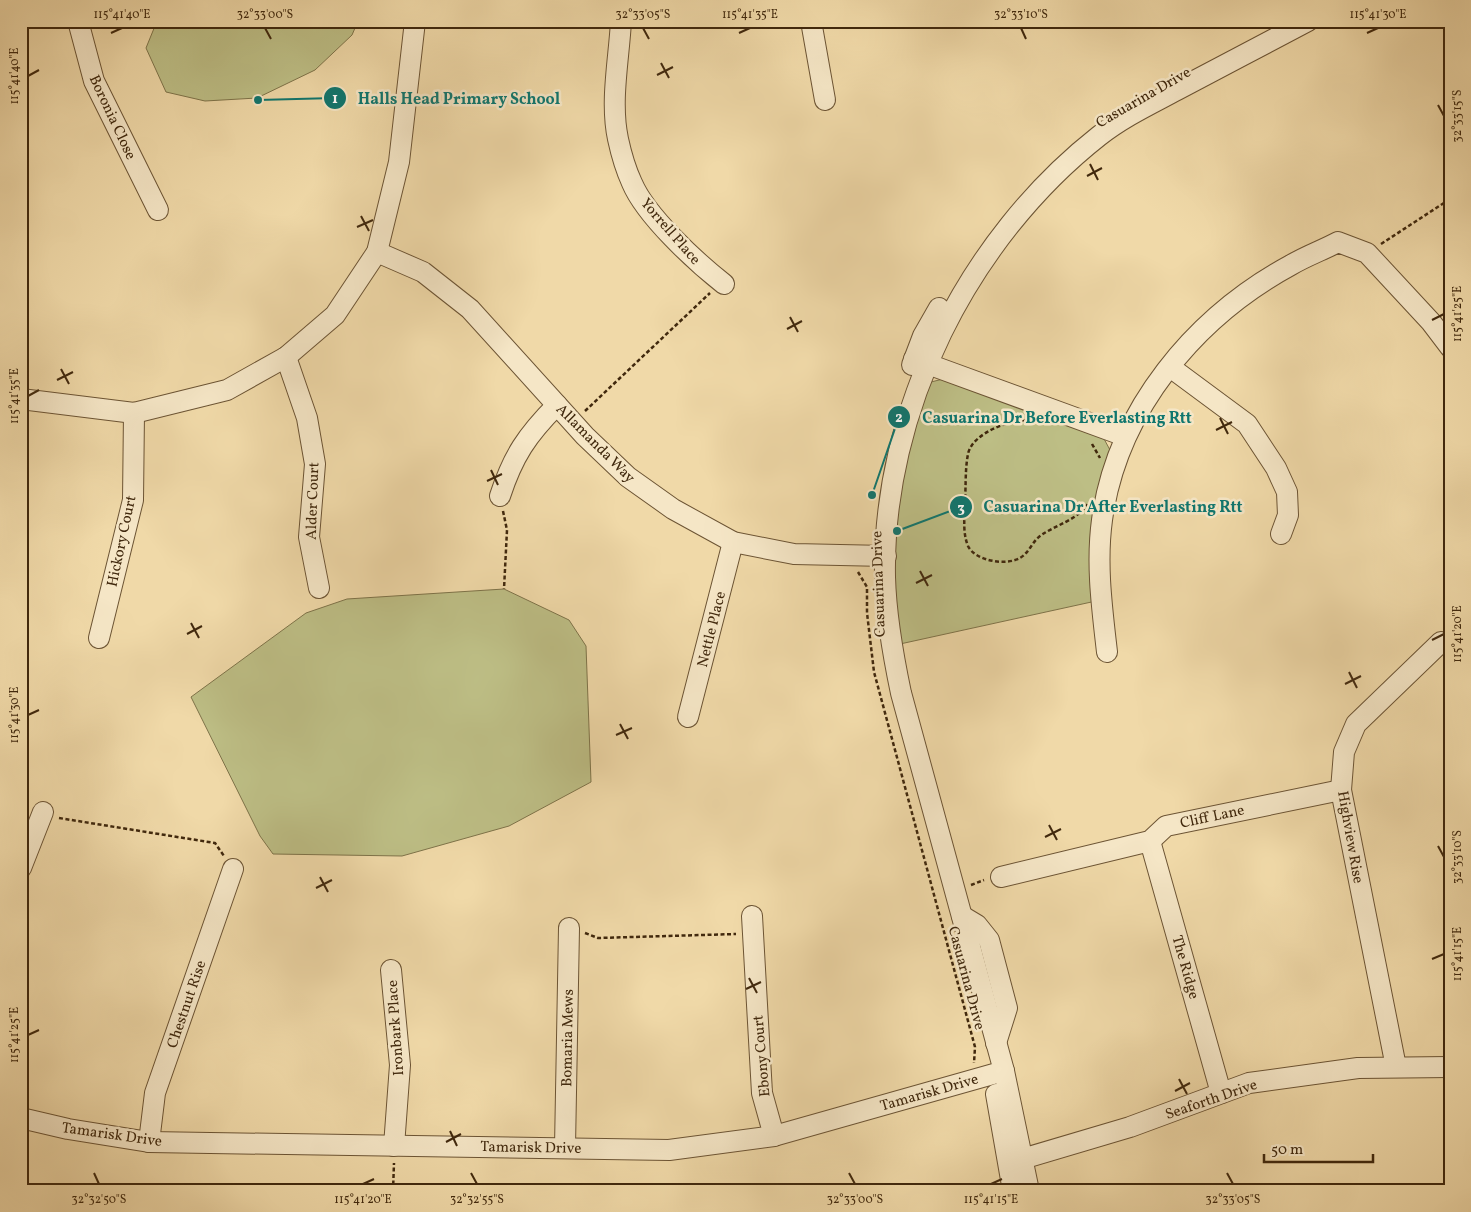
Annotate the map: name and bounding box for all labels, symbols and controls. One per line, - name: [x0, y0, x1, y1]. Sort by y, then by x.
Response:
- text: 115°41'40"E: [93, 7, 151, 23]
- text: 32°33'00"S: [237, 7, 293, 23]
- text: 32°33'05"S: [616, 7, 670, 23]
- text: 115°41'35"E: [722, 7, 778, 23]
- text: 32°33'10"S: [994, 7, 1048, 23]
- text: 115°41'30"E: [1349, 7, 1407, 23]
- text: 115°41'40"E: [7, 47, 23, 105]
- street label: Casuarina Drive: [1092, 63, 1195, 134]
- street label: Boronia Close: [83, 72, 140, 163]
- callout: Halls Head Primary School: [323, 83, 570, 114]
- text: 1: [332, 89, 338, 110]
- text: Halls Head Primary School: [358, 89, 561, 111]
- text: 32°33'15"S: [1450, 90, 1466, 142]
- street label: Yorrell Place: [635, 194, 705, 270]
- text: 115°41'25"E: [1450, 286, 1466, 342]
- text: 115°41'35"E: [7, 368, 23, 424]
- street label: Allamanda Way: [551, 400, 639, 488]
- callout: Casuarina Dr Before Everlasting Rtt: [887, 402, 1201, 433]
- text: 2: [895, 408, 903, 429]
- text: Casuarina Dr Before Everlasting Rtt: [922, 408, 1192, 430]
- street label: Alder Court: [302, 462, 325, 540]
- callout: Casuarina Dr After Everlasting Rtt: [949, 491, 1253, 522]
- street label: Hickory Court: [103, 494, 142, 589]
- text: Casuarina Dr After Everlasting Rtt: [984, 497, 1243, 519]
- text: 3: [957, 498, 965, 519]
- street label: Casuarina Drive: [867, 530, 892, 638]
- street label: Nettle Place: [693, 589, 732, 670]
- text: 115°41'20"E: [1450, 605, 1466, 663]
- text: 115°41'30"E: [7, 686, 23, 744]
- street label: Highview Rise: [1331, 789, 1368, 885]
- street label: Cliff Lane: [1178, 800, 1246, 835]
- text: 32°33'10"S: [1450, 830, 1466, 884]
- street label: Casuarina Drive: [942, 924, 989, 1033]
- text: 115°41'15"E: [1450, 927, 1466, 981]
- street label: The Ridge: [1165, 933, 1204, 1002]
- street label: Chestnut Rise: [163, 958, 212, 1051]
- street label: Ironbark Place: [383, 979, 410, 1077]
- street label: Bomaria Mews: [557, 989, 580, 1087]
- text: 115°41'25"E: [7, 1007, 23, 1063]
- street label: Ebony Court: [748, 1014, 777, 1098]
- street label: Tamarisk Drive: [878, 1069, 981, 1117]
- street label: Seaforth Drive: [1163, 1075, 1260, 1126]
- street label: Tamarisk Drive: [60, 1118, 163, 1153]
- scale bar: [1264, 1132, 1372, 1164]
- street label: Tamarisk Drive: [480, 1137, 582, 1160]
- text: 50 m: [1271, 1140, 1303, 1161]
- text: 32°32'50"S: [72, 1192, 126, 1208]
- text: 115°41'20"E: [334, 1192, 392, 1208]
- text: 32°32'55"S: [450, 1192, 504, 1208]
- text: 32°33'00"S: [827, 1192, 883, 1208]
- text: 115°41'15"E: [964, 1192, 1018, 1208]
- text: 32°33'05"S: [1206, 1192, 1260, 1208]

